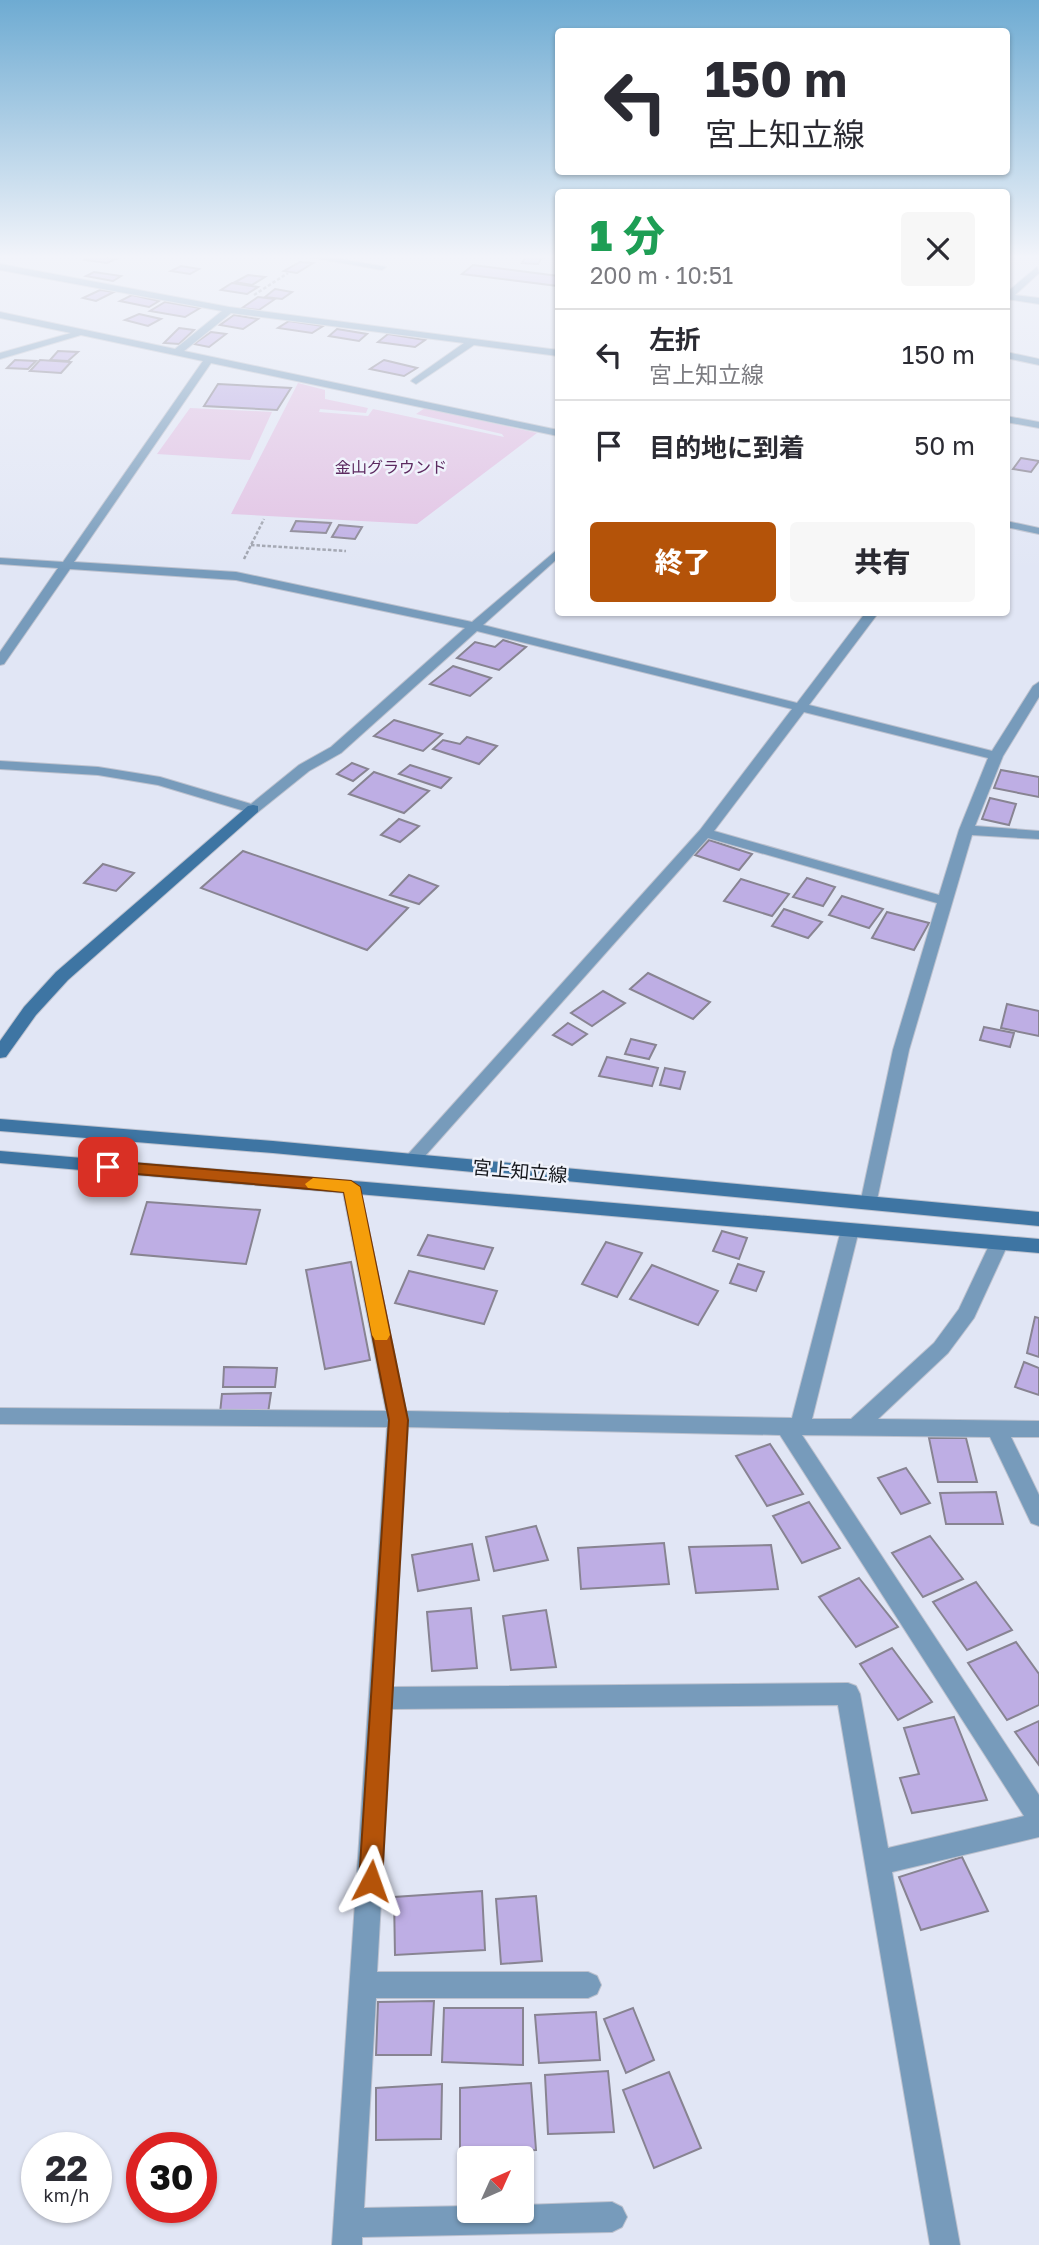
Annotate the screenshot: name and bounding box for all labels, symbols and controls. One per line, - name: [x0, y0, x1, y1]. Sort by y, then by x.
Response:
- text: 150 m: [705, 49, 847, 108]
- icon: left: [590, 56, 681, 147]
- text: 宮上知立線: [705, 115, 865, 153]
- text: 1 分: [590, 210, 665, 260]
- button: close: [901, 212, 975, 286]
- text: 200 m · 10:51: [590, 261, 733, 289]
- text: 左折: [649, 324, 701, 355]
- icon: left: [590, 336, 628, 374]
- text: 150 m: [902, 339, 975, 370]
- text: 宮上知立線: [649, 360, 764, 388]
- icon: arrive: [590, 427, 628, 465]
- text: 50 m: [914, 430, 975, 461]
- text: 目的地に到着: [649, 432, 805, 463]
- park label: 金山グラウンド: [335, 457, 447, 477]
- button: 終了: [590, 522, 776, 602]
- button: 共有: [790, 522, 975, 602]
- pin: [78, 1137, 138, 1197]
- icon: arrive: [89, 1148, 127, 1186]
- street label: 宮上知立線: [472, 1155, 568, 1186]
- position arrow: [334, 1844, 408, 1918]
- speed limit sign: 30: [126, 2132, 217, 2223]
- north arrow: [457, 2146, 534, 2222]
- map controls: [457, 2146, 534, 2223]
- text: 22: [45, 2147, 88, 2189]
- text: km/h: [44, 2184, 89, 2206]

